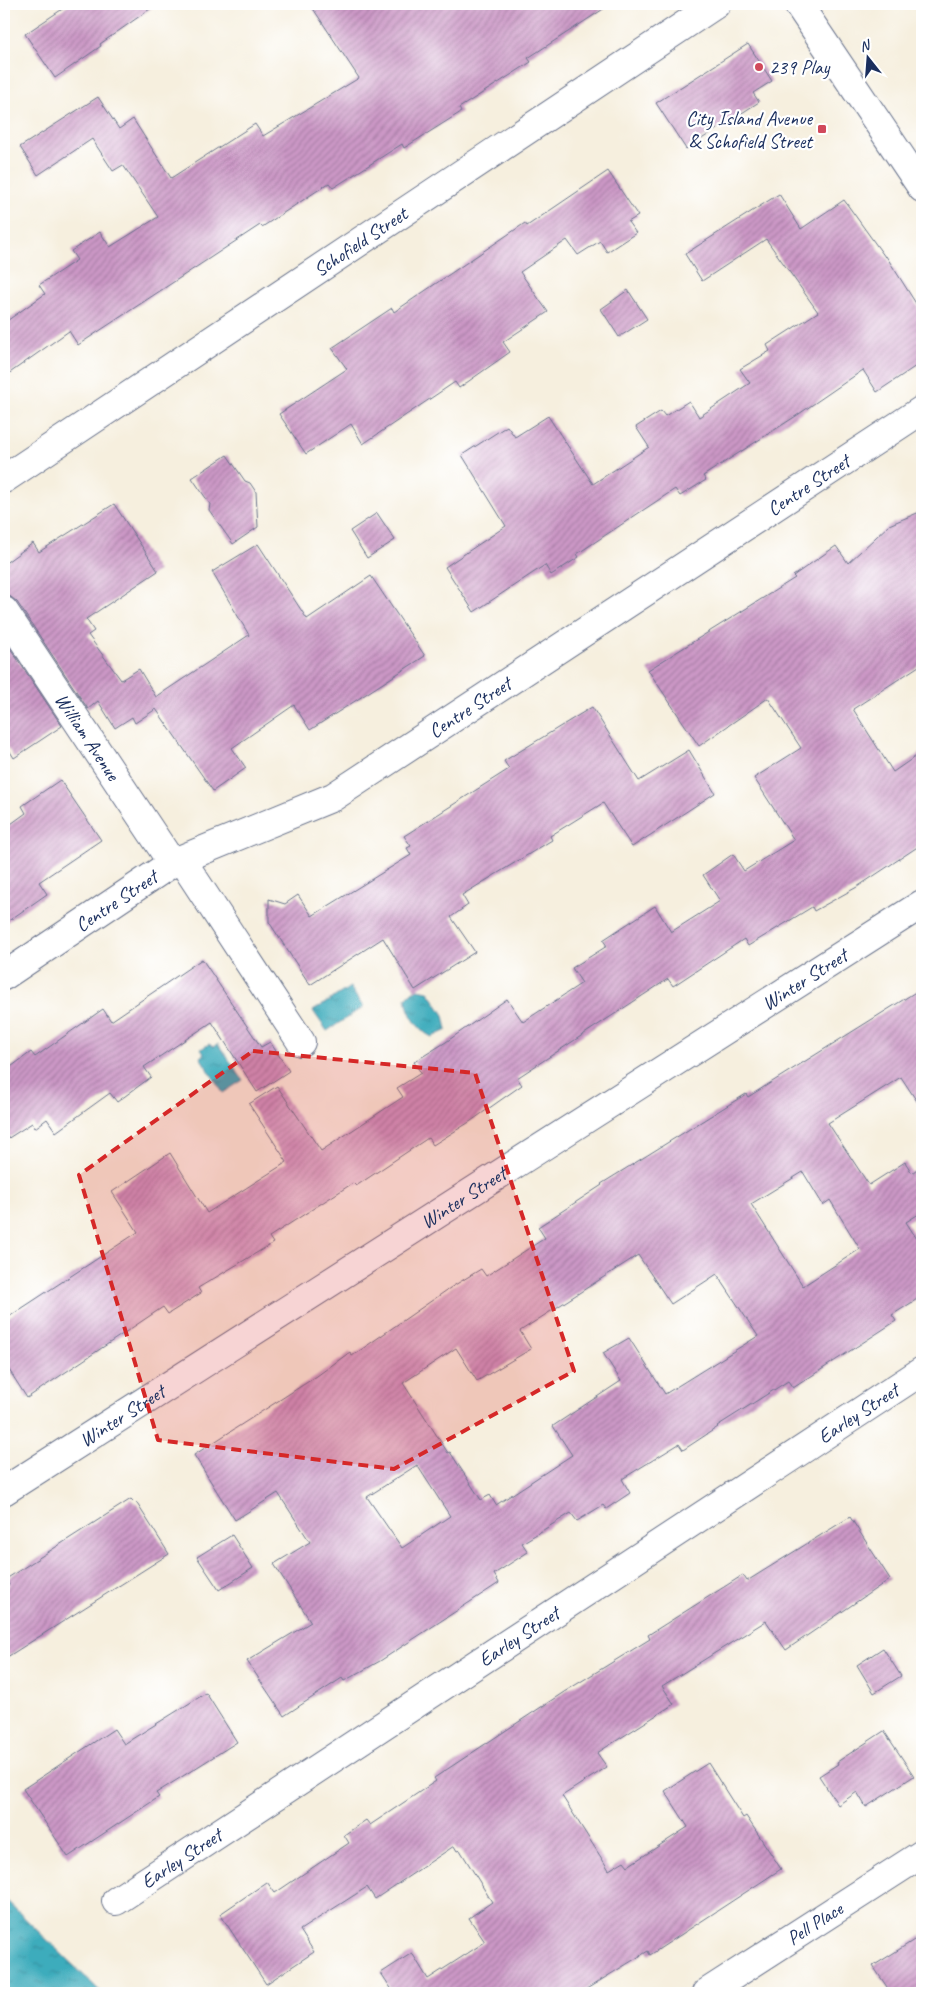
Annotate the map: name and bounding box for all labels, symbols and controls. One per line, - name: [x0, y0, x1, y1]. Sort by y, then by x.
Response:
- north arrow: [844, 32, 894, 82]
- text: N: [858, 36, 873, 55]
- place label: 239 Play: [769, 55, 830, 80]
- marker: 239 Play: [753, 61, 765, 73]
- place label: City Island Avenue & Schofield Street: [686, 106, 814, 154]
- marker: City Island Avenue & Schofield Street: [816, 123, 828, 135]
- street label: Schofield Street: [309, 200, 414, 282]
- street label: Centre Street: [762, 447, 857, 521]
- street label: Centre Street: [424, 670, 519, 744]
- street label: William Avenue: [49, 689, 126, 786]
- street label: Centre Street: [70, 863, 165, 938]
- street label: Winter Street: [757, 941, 855, 1016]
- street label: Winter Street: [416, 1159, 514, 1234]
- street label: Earley Street: [813, 1376, 906, 1449]
- street label: Winter Street: [75, 1378, 172, 1453]
- street label: Earley Street: [474, 1599, 567, 1672]
- street label: Earley Street: [136, 1821, 229, 1894]
- street label: Pell Place: [782, 1896, 849, 1951]

